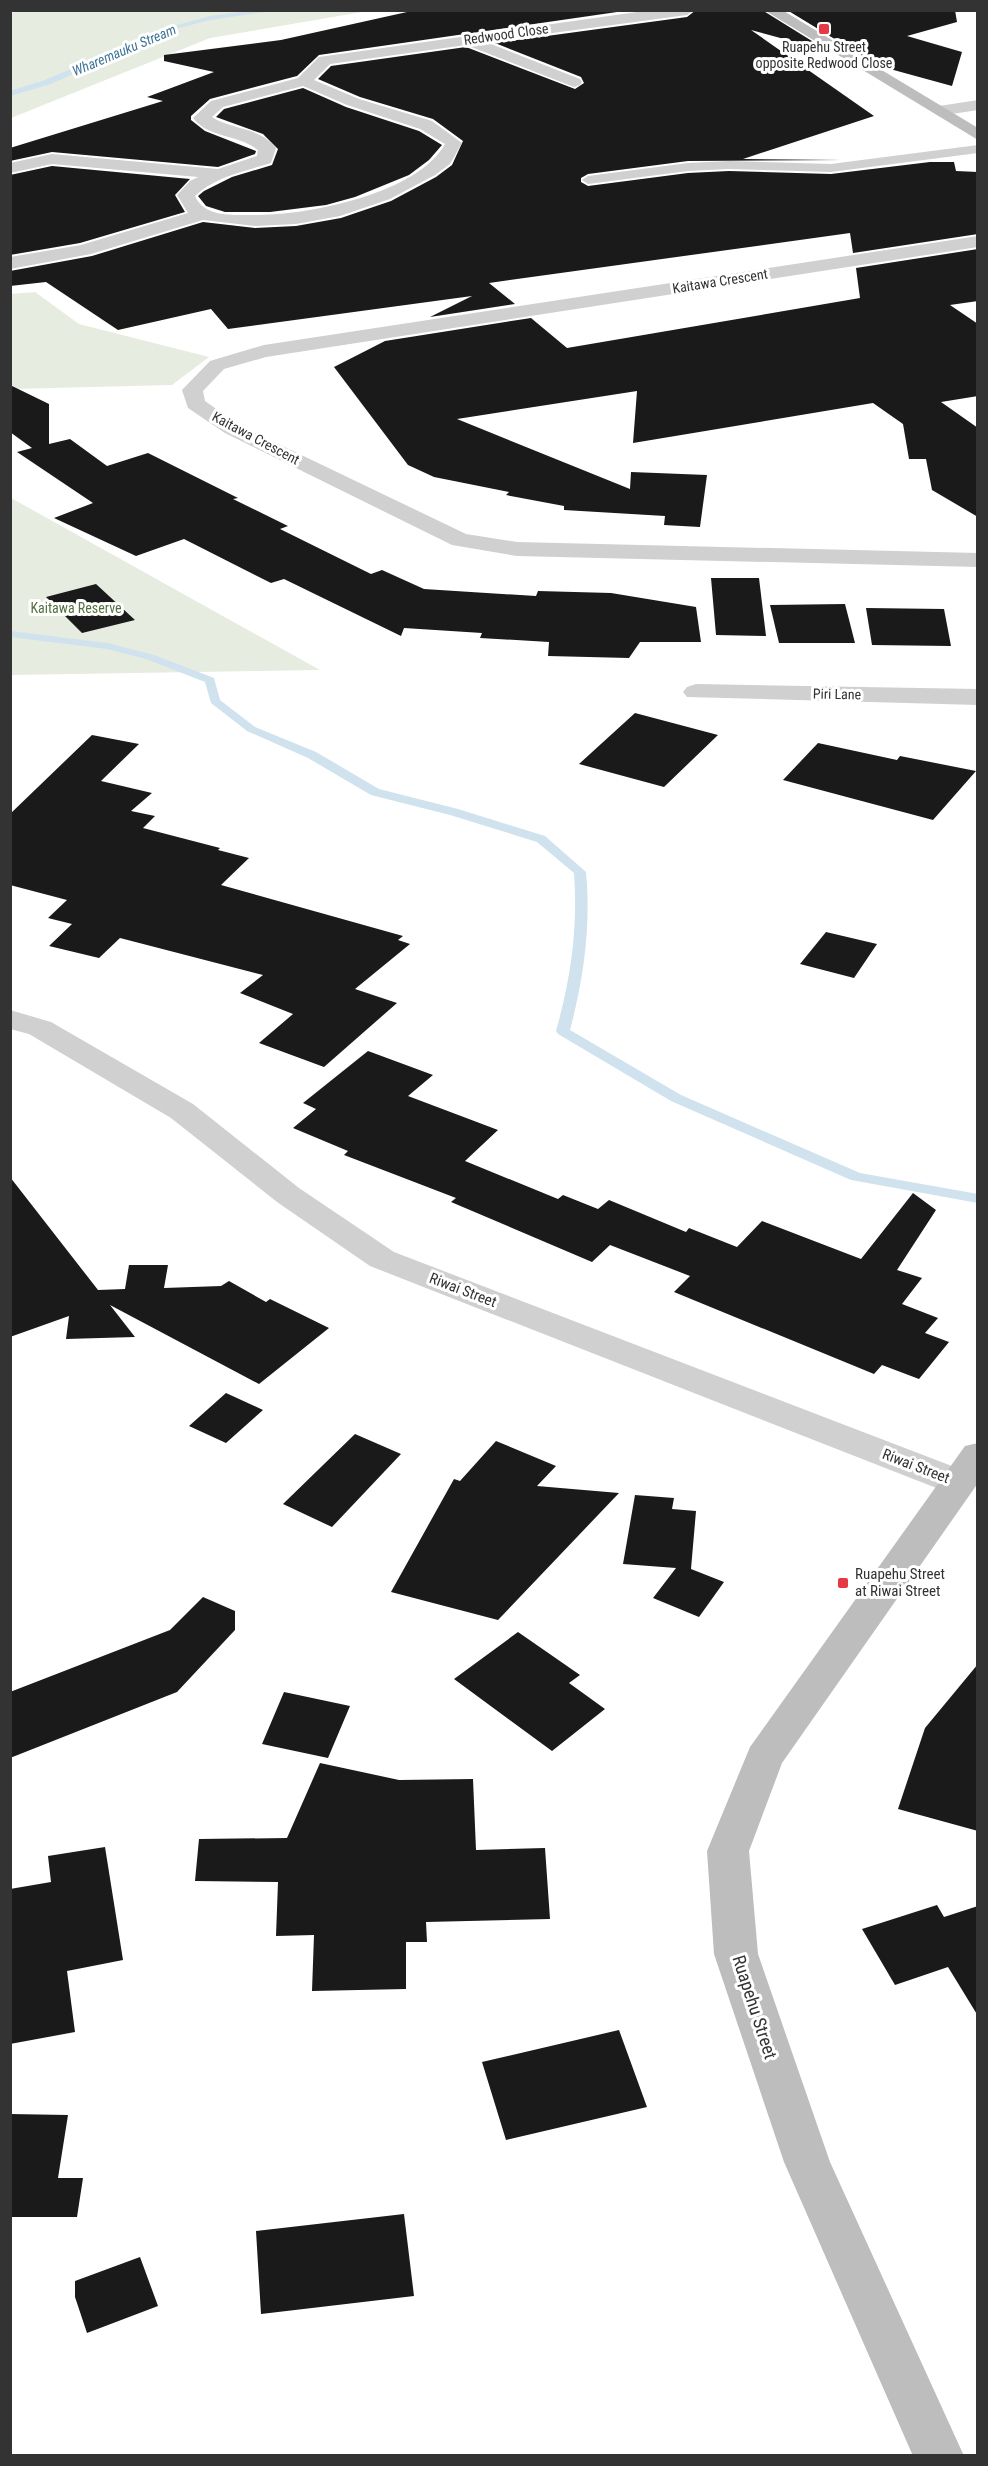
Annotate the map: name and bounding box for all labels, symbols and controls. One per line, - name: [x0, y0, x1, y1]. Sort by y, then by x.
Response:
- street label: Redwood Close: [463, 20, 550, 48]
- water label: Wharemauku Stream: [70, 21, 178, 79]
- marker: Ruapehu Street opposite Redwood Close: [817, 22, 831, 36]
- place label: Ruapehu Street opposite Redwood Close: [756, 39, 893, 71]
- street label: Kaitawa Crescent: [671, 266, 769, 296]
- street label: Kaitawa Crescent: [210, 408, 302, 468]
- park label: Kaitawa Reserve: [30, 600, 122, 616]
- street label: Piri Lane: [813, 686, 862, 702]
- street label: Riwai Street: [427, 1269, 499, 1311]
- street label: Riwai Street: [880, 1445, 952, 1487]
- place label: Ruapehu Street at Riwai Street: [855, 1565, 945, 1600]
- marker: Ruapehu Street at Riwai Street: [836, 1576, 850, 1590]
- street label: Ruapehu Street: [728, 1952, 782, 2062]

